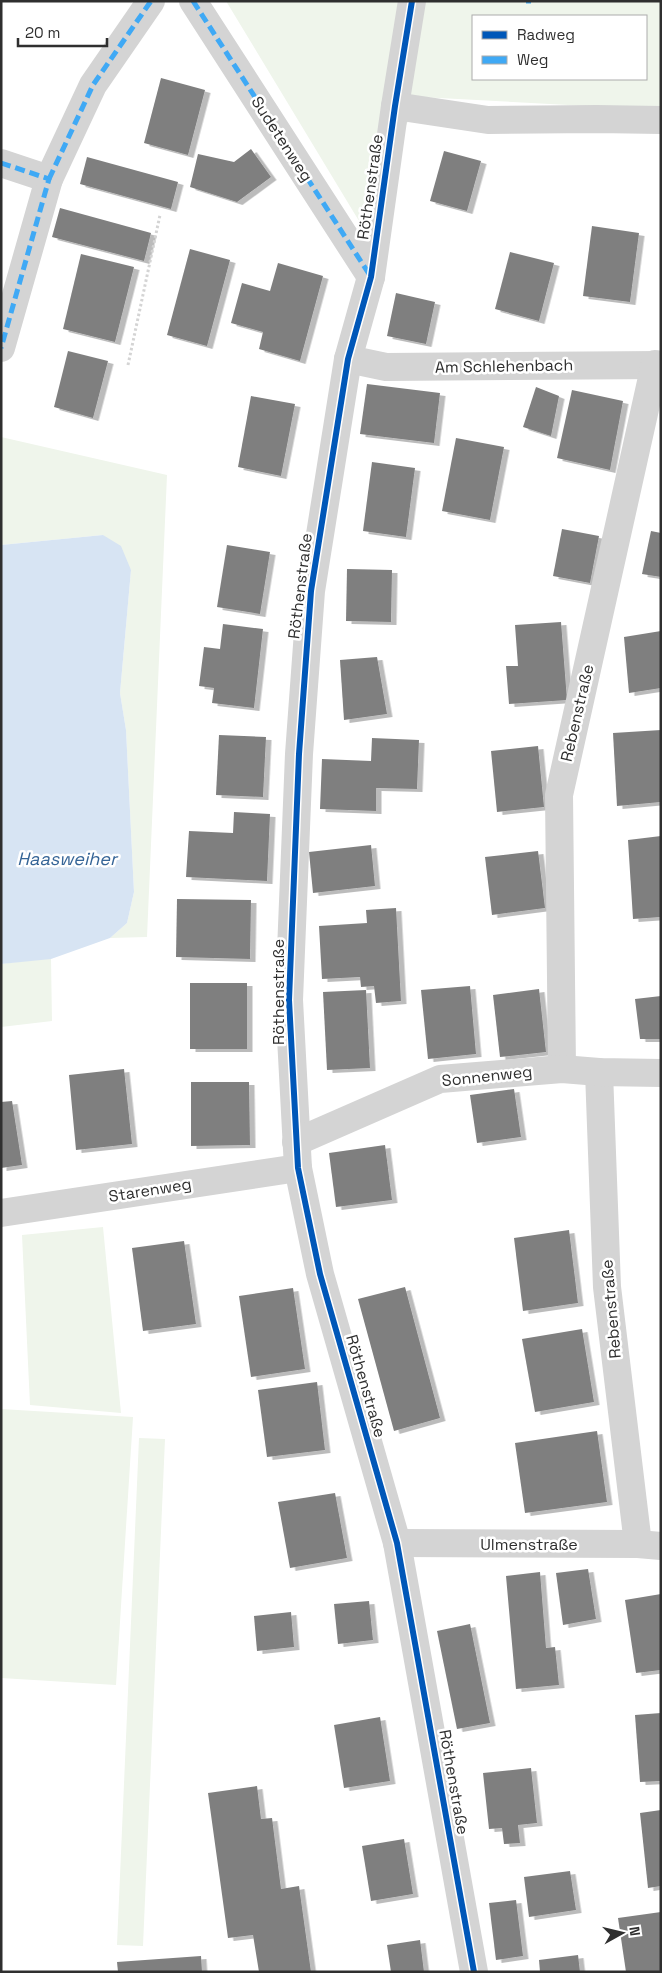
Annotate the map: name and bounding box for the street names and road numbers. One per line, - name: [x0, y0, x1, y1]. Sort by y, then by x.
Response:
- street label: Sudetenweg: [247, 92, 317, 186]
- street label: Röthenstraße: [352, 133, 388, 241]
- street label: Am Schlehenbach: [435, 354, 573, 378]
- street label: Röthenstraße: [283, 532, 317, 640]
- street label: Rebenstraße: [556, 662, 598, 764]
- street label: Röthenstraße: [268, 939, 289, 1045]
- street label: Sonnenweg: [441, 1061, 533, 1091]
- street label: Starenweg: [107, 1173, 193, 1207]
- street label: Rebenstraße: [596, 1259, 626, 1359]
- street label: Röthenstraße: [341, 1332, 391, 1440]
- street label: Ulmenstraße: [480, 1534, 578, 1555]
- street label: Röthenstraße: [434, 1728, 474, 1836]

